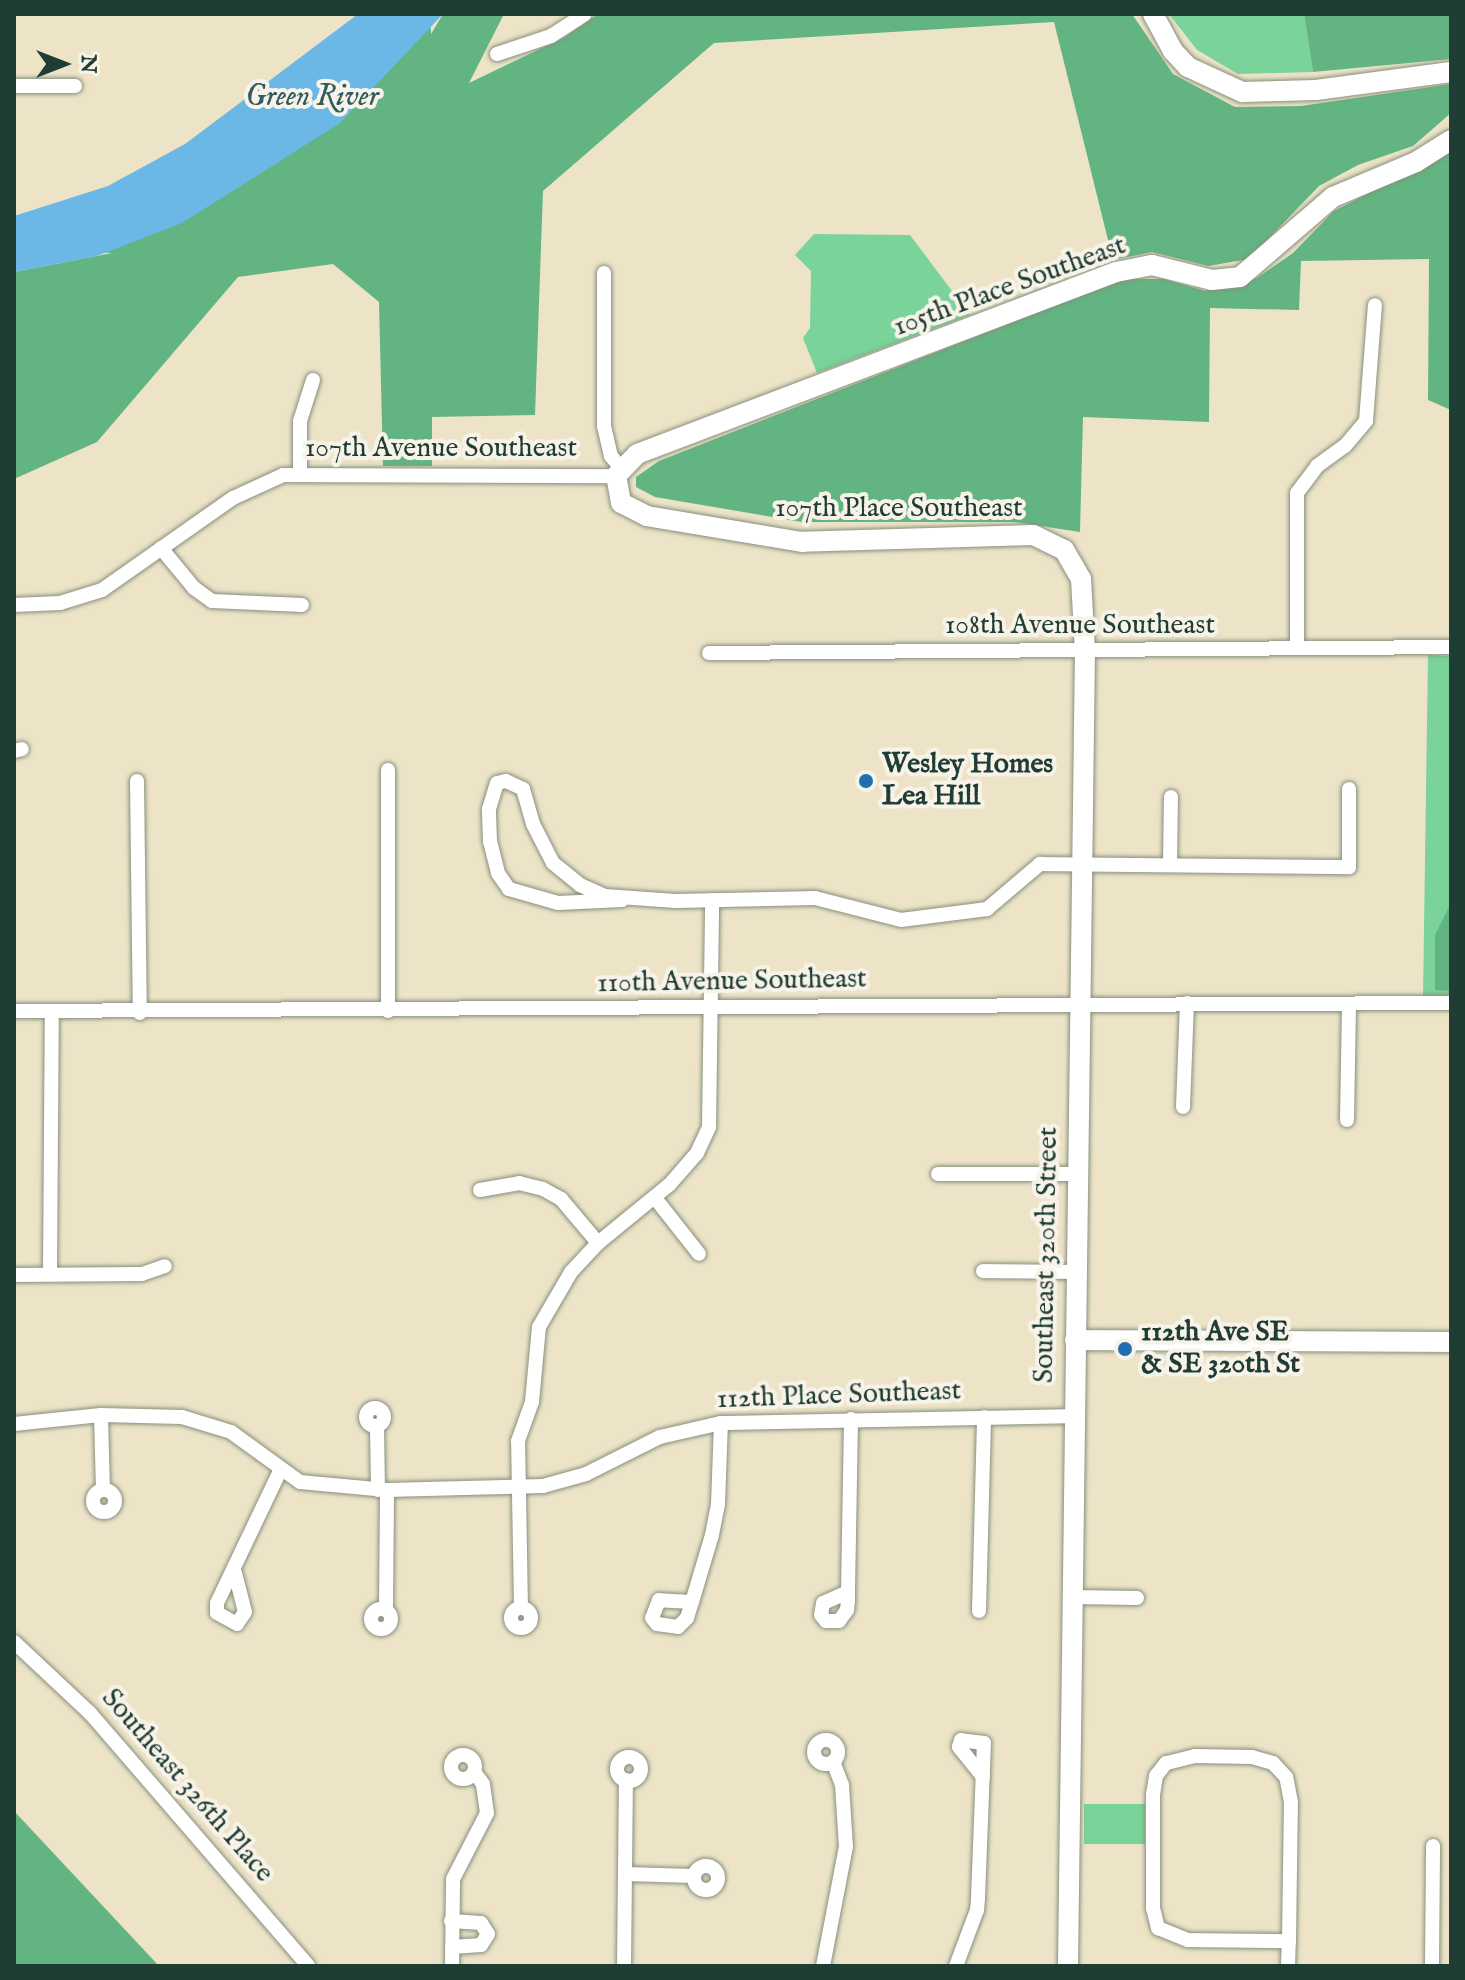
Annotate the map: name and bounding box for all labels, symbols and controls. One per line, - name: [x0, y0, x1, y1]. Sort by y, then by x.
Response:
- north arrow: [24, 24, 104, 104]
- text: N: [74, 54, 102, 74]
- water label: Green River: [245, 79, 379, 115]
- street label: 105th Place Southeast: [889, 229, 1131, 345]
- street label: 107th Avenue Southeast: [305, 432, 577, 466]
- street label: 107th Place Southeast: [775, 492, 1023, 526]
- street label: 108th Avenue Southeast: [945, 609, 1215, 643]
- place label: Wesley Homes Lea Hill: [882, 748, 1053, 814]
- marker: Wesley Homes Lea Hill: [857, 772, 875, 790]
- street label: 110th Avenue Southeast: [597, 963, 867, 1001]
- street label: Southeast 320th Street: [1028, 1127, 1066, 1383]
- place label: 112th Ave SE & SE 320th St: [1141, 1316, 1300, 1382]
- marker: 112th Ave SE & SE 320th St: [1116, 1340, 1134, 1358]
- street label: 112th Place Southeast: [716, 1375, 962, 1417]
- street label: Southeast 326th Place: [94, 1682, 280, 1890]

